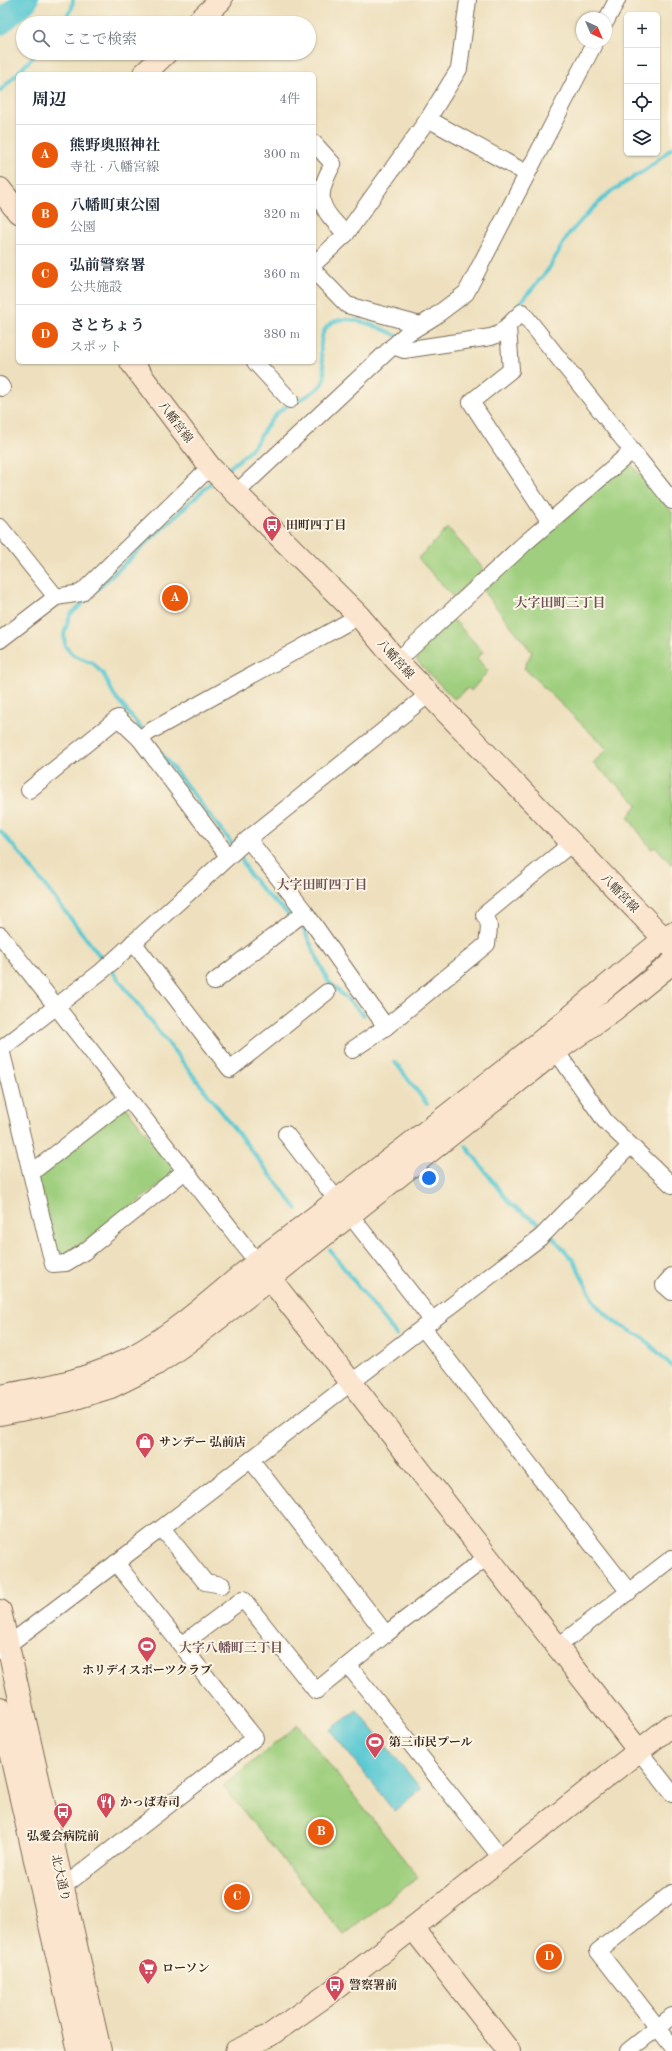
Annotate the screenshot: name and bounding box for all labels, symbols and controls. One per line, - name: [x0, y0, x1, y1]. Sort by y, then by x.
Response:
- north arrow: [576, 12, 612, 48]
- map controls: [624, 12, 660, 156]
- button: +: [624, 12, 660, 48]
- search box: [16, 16, 316, 60]
- icon: search: [30, 27, 52, 49]
- text: ここで検索: [62, 33, 137, 48]
- button: −: [624, 48, 660, 84]
- button: locate: [624, 84, 660, 120]
- text: 周辺: [32, 92, 66, 109]
- text: 4件: [279, 93, 300, 106]
- button: layers: [624, 120, 660, 156]
- text: 熊野奥照神社: [70, 139, 160, 154]
- text: A: [40, 148, 50, 161]
- text: 300 m: [263, 148, 300, 161]
- text: 寺社 · 八幡宮線: [70, 161, 159, 174]
- text: 八幡町東公園: [70, 199, 160, 214]
- text: B: [40, 208, 50, 221]
- text: 320 m: [263, 208, 300, 221]
- text: 公園: [70, 221, 96, 234]
- text: 弘前警察署: [70, 259, 145, 274]
- text: C: [41, 268, 49, 281]
- text: 360 m: [263, 268, 300, 281]
- text: 公共施設: [70, 281, 122, 294]
- text: さとちょう: [70, 319, 145, 334]
- text: D: [40, 328, 50, 341]
- text: 380 m: [263, 328, 300, 341]
- text: スポット: [70, 341, 122, 354]
- street label: 八幡宮線: [156, 399, 196, 445]
- bus stop icon: 田町四丁目: [261, 514, 283, 542]
- place label: 田町四丁目: [286, 518, 346, 532]
- pin: A: [162, 583, 188, 613]
- district label: 大字田町三丁目: [514, 595, 606, 610]
- street label: 八幡宮線: [375, 636, 417, 682]
- street label: 八幡宮線: [598, 871, 642, 915]
- district label: 大字田町四丁目: [276, 877, 368, 892]
- your location: [419, 1168, 439, 1188]
- shop icon: サンデー 弘前店: [134, 1431, 156, 1459]
- place label: サンデー 弘前店: [159, 1435, 246, 1449]
- sports icon: ホリデイスポーツクラブ: [136, 1635, 158, 1663]
- district label: 大字八幡町三丁目: [179, 1640, 283, 1655]
- place label: ホリデイスポーツクラブ: [82, 1663, 212, 1677]
- sports icon: 第三市民プール: [364, 1731, 386, 1759]
- place label: 第三市民プール: [389, 1735, 472, 1749]
- restaurant icon: かっぱ寿司: [95, 1791, 117, 1819]
- place label: かっぱ寿司: [120, 1795, 180, 1809]
- bus stop icon: 弘愛会病院前: [52, 1801, 74, 1829]
- pin: B: [308, 1817, 334, 1847]
- place label: 弘愛会病院前: [27, 1829, 99, 1843]
- street label: 北大通り: [49, 1853, 73, 1903]
- pin: C: [224, 1882, 250, 1912]
- pin: D: [536, 1942, 562, 1972]
- supermarket icon: ローソン: [137, 1957, 159, 1985]
- place label: ローソン: [162, 1963, 210, 1975]
- bus stop icon: 警察署前: [324, 1974, 346, 2002]
- place label: 警察署前: [349, 1978, 397, 1992]

